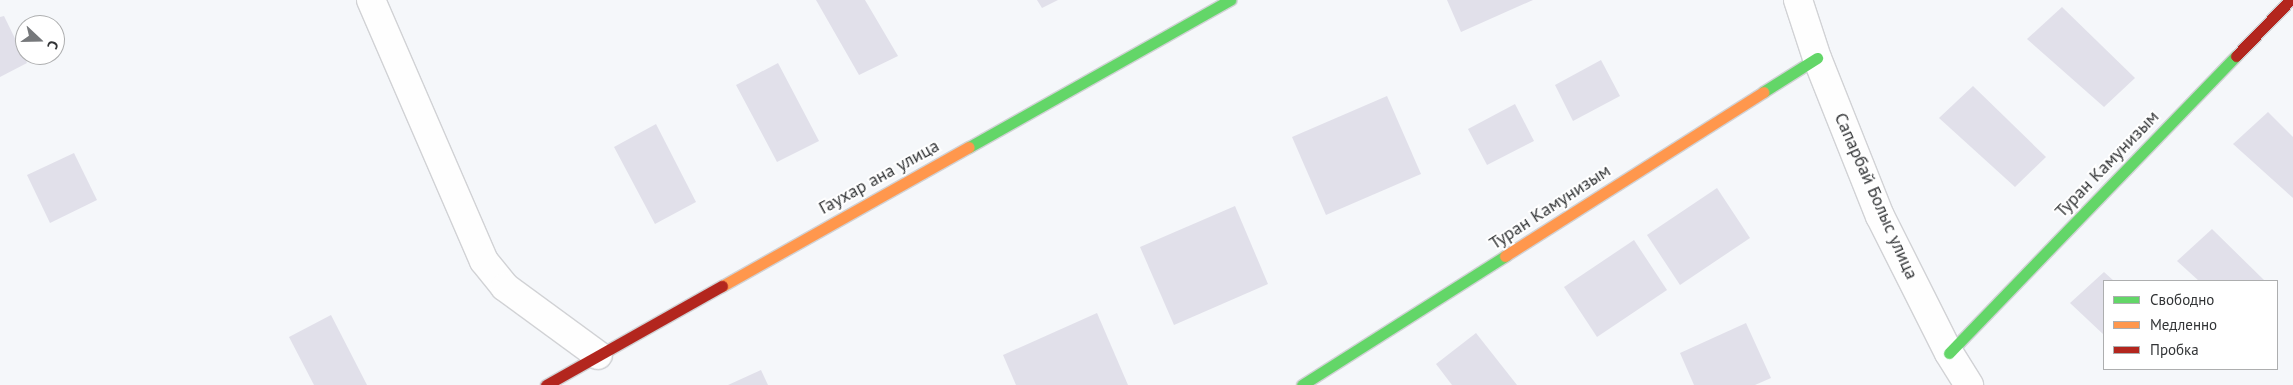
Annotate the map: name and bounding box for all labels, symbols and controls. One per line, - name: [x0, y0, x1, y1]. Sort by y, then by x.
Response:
- north arrow: [15, 15, 65, 65]
- text: С: [43, 38, 63, 52]
- street label: Туран Камунизым: [2051, 106, 2163, 222]
- street label: Сапарбай Болыс улица: [1830, 109, 1922, 283]
- street label: Гаухар ана улица: [815, 135, 943, 219]
- street label: Туран Камунизым: [1485, 160, 1615, 254]
- legend: [2103, 280, 2278, 370]
- text: Свободно: [2150, 290, 2214, 309]
- text: Медленно: [2150, 315, 2217, 334]
- text: Пробка: [2150, 340, 2199, 359]

